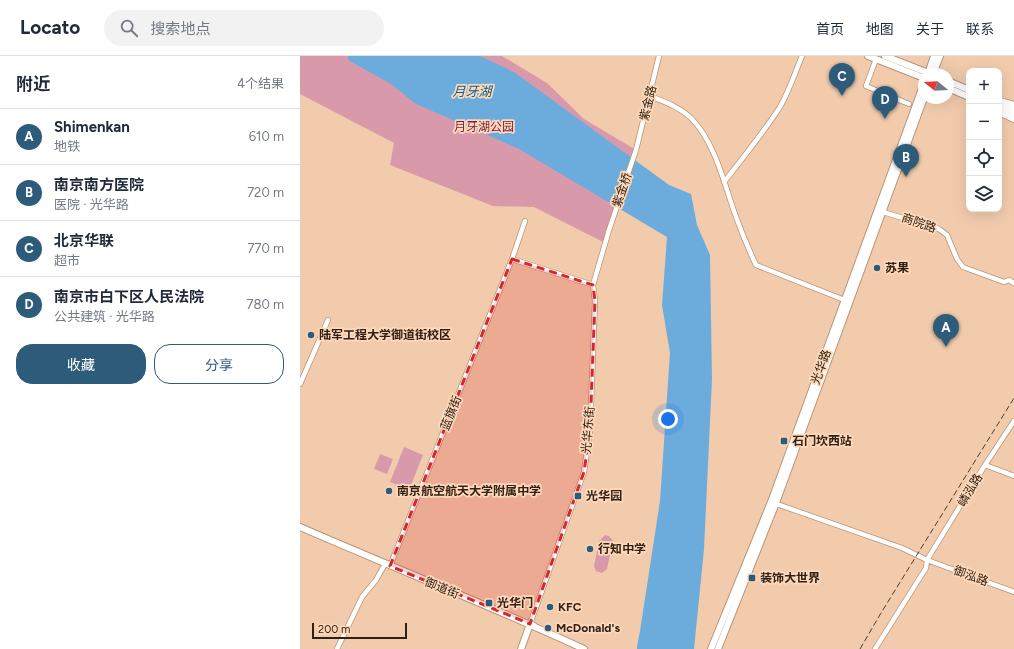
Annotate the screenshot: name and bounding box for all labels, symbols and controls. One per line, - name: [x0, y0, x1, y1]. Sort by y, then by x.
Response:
- search box: [104, 10, 384, 46]
- text: Locato: [20, 16, 80, 39]
- icon: search: [118, 17, 140, 39]
- text: 搜索地点: [150, 20, 210, 38]
- text: 首页: [816, 21, 844, 38]
- text: 地图: [866, 21, 894, 38]
- text: 关于: [916, 21, 944, 38]
- text: 联系: [966, 21, 994, 38]
- pin: C: [829, 63, 855, 96]
- north arrow: [918, 68, 954, 104]
- map controls: [966, 68, 1002, 212]
- button: +: [966, 68, 1002, 104]
- text: 附近: [16, 74, 50, 94]
- text: 4个结果: [237, 76, 284, 91]
- water label: 月牙湖: [452, 84, 493, 99]
- street label: 紫金路: [637, 84, 659, 122]
- pin: D: [872, 86, 898, 119]
- button: −: [966, 104, 1002, 140]
- text: Shimenkan: [54, 118, 130, 136]
- park label: 月牙湖公园: [454, 120, 514, 134]
- text: A: [24, 129, 34, 144]
- text: 610 m: [249, 129, 284, 144]
- text: 地铁: [54, 139, 80, 154]
- button: locate: [966, 140, 1002, 176]
- pin: B: [893, 144, 919, 177]
- street label: 紫金桥: [610, 171, 634, 209]
- text: 南京南方医院: [54, 176, 144, 194]
- button: layers: [966, 176, 1002, 212]
- text: B: [25, 185, 33, 200]
- text: 720 m: [247, 185, 284, 200]
- text: 医院 · 光华路: [54, 197, 129, 212]
- street label: 商院路: [900, 211, 938, 235]
- text: 北京华联: [54, 232, 114, 250]
- text: C: [24, 241, 34, 256]
- text: 770 m: [247, 241, 284, 256]
- text: 超市: [54, 253, 80, 268]
- place label: 苏果: [885, 261, 909, 275]
- marker: 苏果: [872, 263, 882, 273]
- text: 南京市白下区人民法院: [54, 288, 204, 306]
- text: D: [24, 297, 34, 312]
- text: 780 m: [246, 297, 284, 312]
- text: 公共建筑 · 光华路: [54, 309, 155, 324]
- pin: A: [933, 314, 959, 347]
- place label: 陆军工程大学御道街校区: [319, 328, 451, 342]
- marker: 陆军工程大学御道街校区: [306, 330, 316, 340]
- button: 收藏: [16, 344, 146, 384]
- button: 分享: [154, 344, 284, 384]
- street label: 光华路: [808, 348, 834, 386]
- street label: 蓝旗街: [438, 394, 464, 432]
- street label: 光华东街: [579, 405, 597, 455]
- your location: [658, 409, 678, 429]
- place label: 石门坎西站: [792, 434, 852, 448]
- marker: 石门坎西站: [779, 436, 789, 446]
- street label: 嶙泓路: [955, 471, 985, 509]
- place label: 南京航空航天大学附属中学: [397, 484, 541, 498]
- marker: 南京航空航天大学附属中学: [384, 486, 394, 496]
- place label: 光华园: [586, 489, 622, 503]
- marker: 光华园: [573, 491, 583, 501]
- place label: 行知中学: [598, 542, 646, 556]
- marker: 行知中学: [585, 544, 595, 554]
- street label: 御泓路: [952, 563, 990, 589]
- place label: 装饰大世界: [760, 571, 820, 585]
- marker: 装饰大世界: [747, 573, 757, 583]
- street label: 御道街: [423, 575, 461, 601]
- place label: 光华门: [497, 596, 533, 610]
- marker: 光华门: [484, 598, 494, 608]
- place label: KFC: [558, 600, 582, 614]
- marker: KFC: [545, 602, 555, 612]
- scale bar: [312, 621, 407, 640]
- place label: McDonald's: [556, 621, 620, 635]
- text: 200 m: [318, 623, 350, 636]
- marker: McDonald's: [543, 623, 553, 633]

